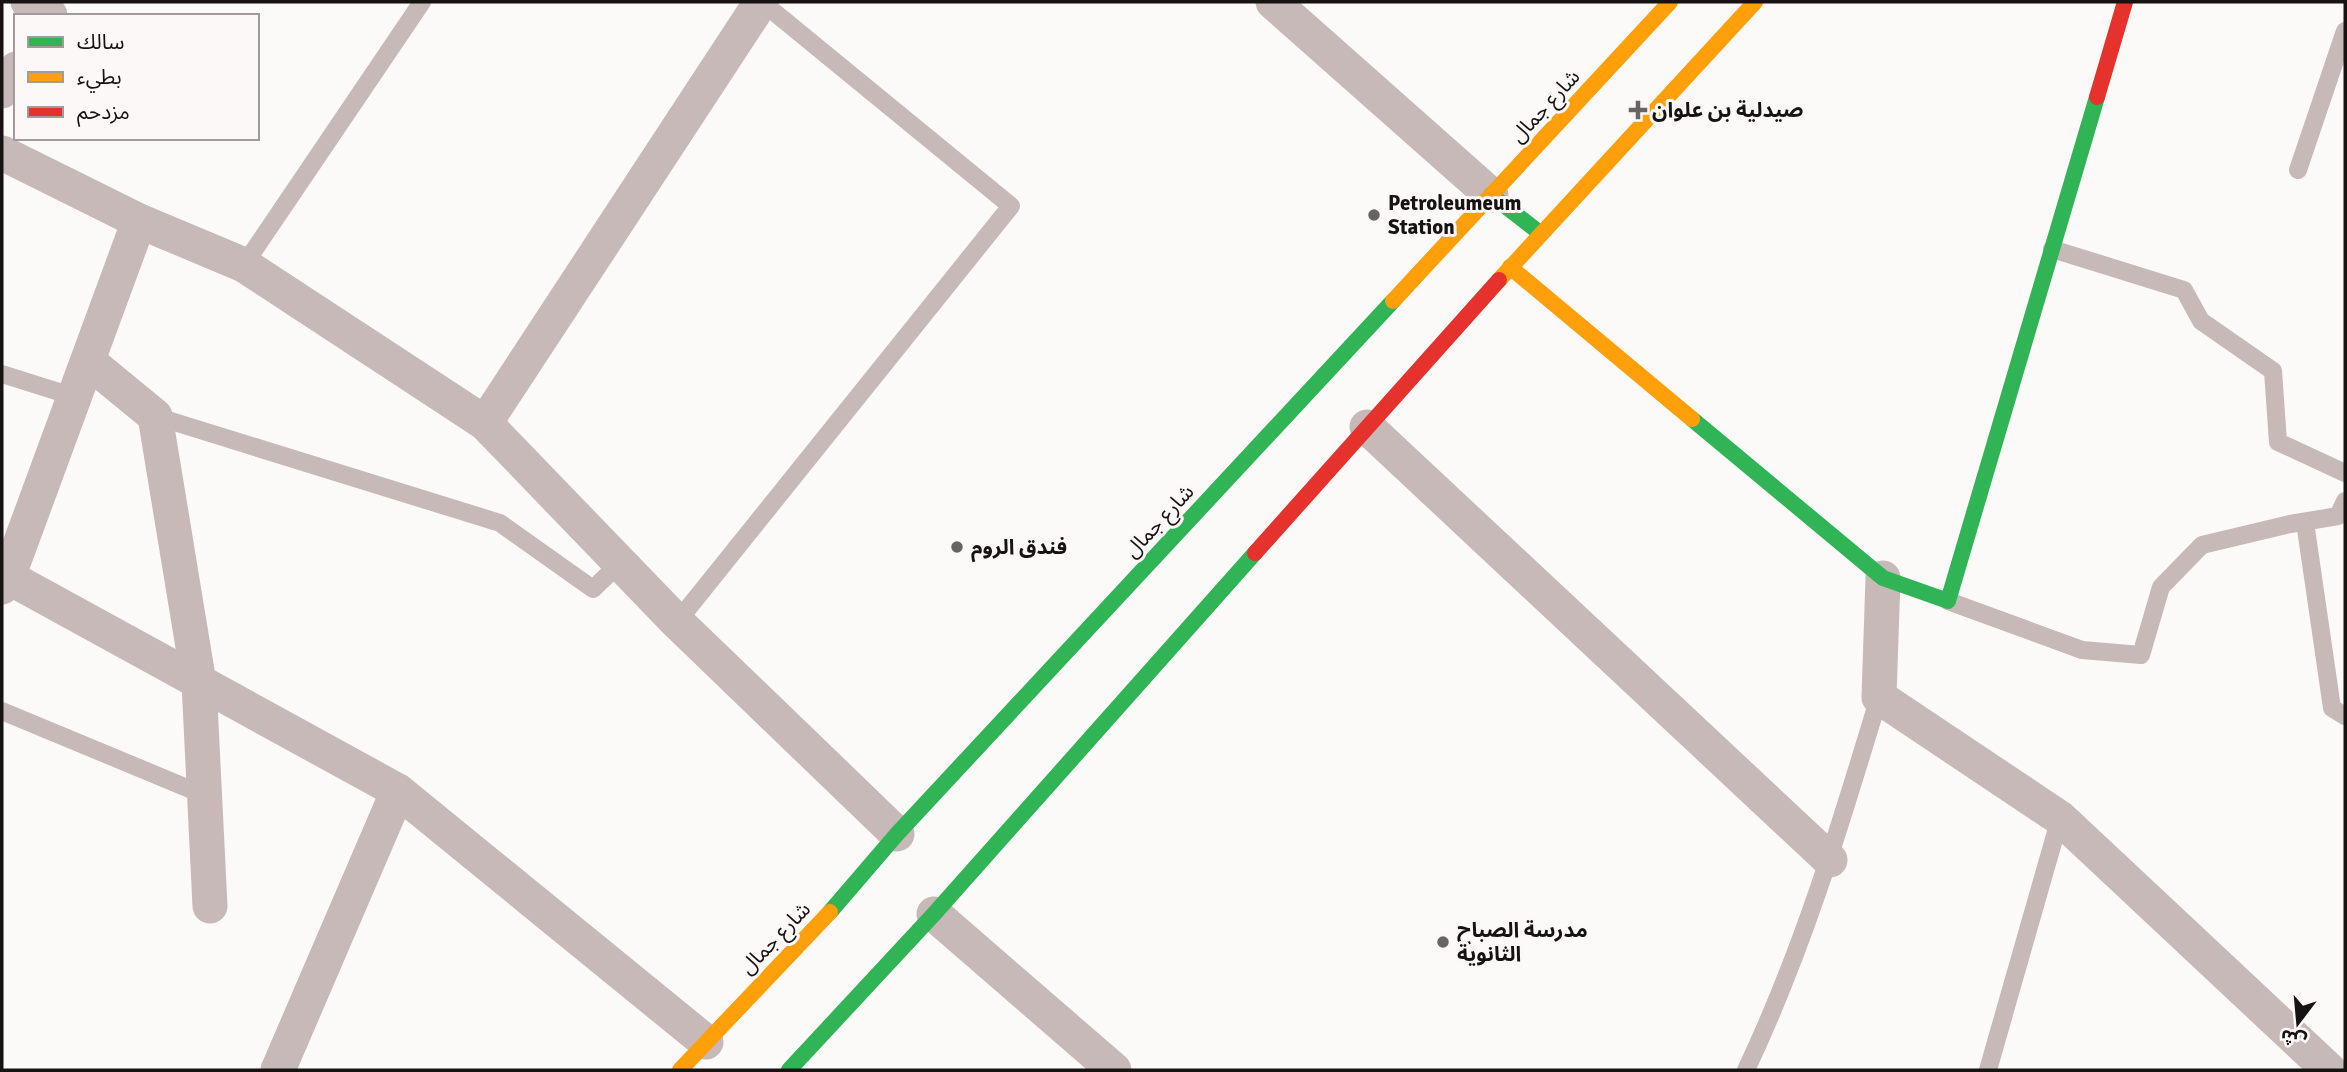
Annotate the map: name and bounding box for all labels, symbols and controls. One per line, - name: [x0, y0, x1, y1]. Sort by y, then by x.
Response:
- legend: [14, 14, 259, 140]
- text: سالك: [77, 29, 124, 55]
- text: بطيء: [77, 64, 122, 93]
- street label: شارع جمال: [1505, 64, 1587, 149]
- place label: صيدلية بن علوان: [1652, 97, 1804, 123]
- text: مزدحم: [77, 99, 130, 127]
- marker: صيدلية بن علوان: [1630, 102, 1646, 118]
- place label: Petroleumeum Station: [1388, 190, 1521, 240]
- marker: Petroleumeum Station: [1366, 207, 1382, 223]
- street label: شارع جمال: [1119, 479, 1201, 564]
- place label: فندق الروم: [971, 534, 1067, 563]
- marker: فندق الروم: [949, 539, 965, 555]
- street label: شارع جمال: [734, 896, 817, 981]
- place label: مدرسة الصباح الثانوية: [1457, 917, 1588, 967]
- marker: مدرسة الصباح الثانوية: [1435, 934, 1451, 950]
- north arrow: [2263, 988, 2333, 1058]
- text: ش: [2278, 1023, 2309, 1054]

